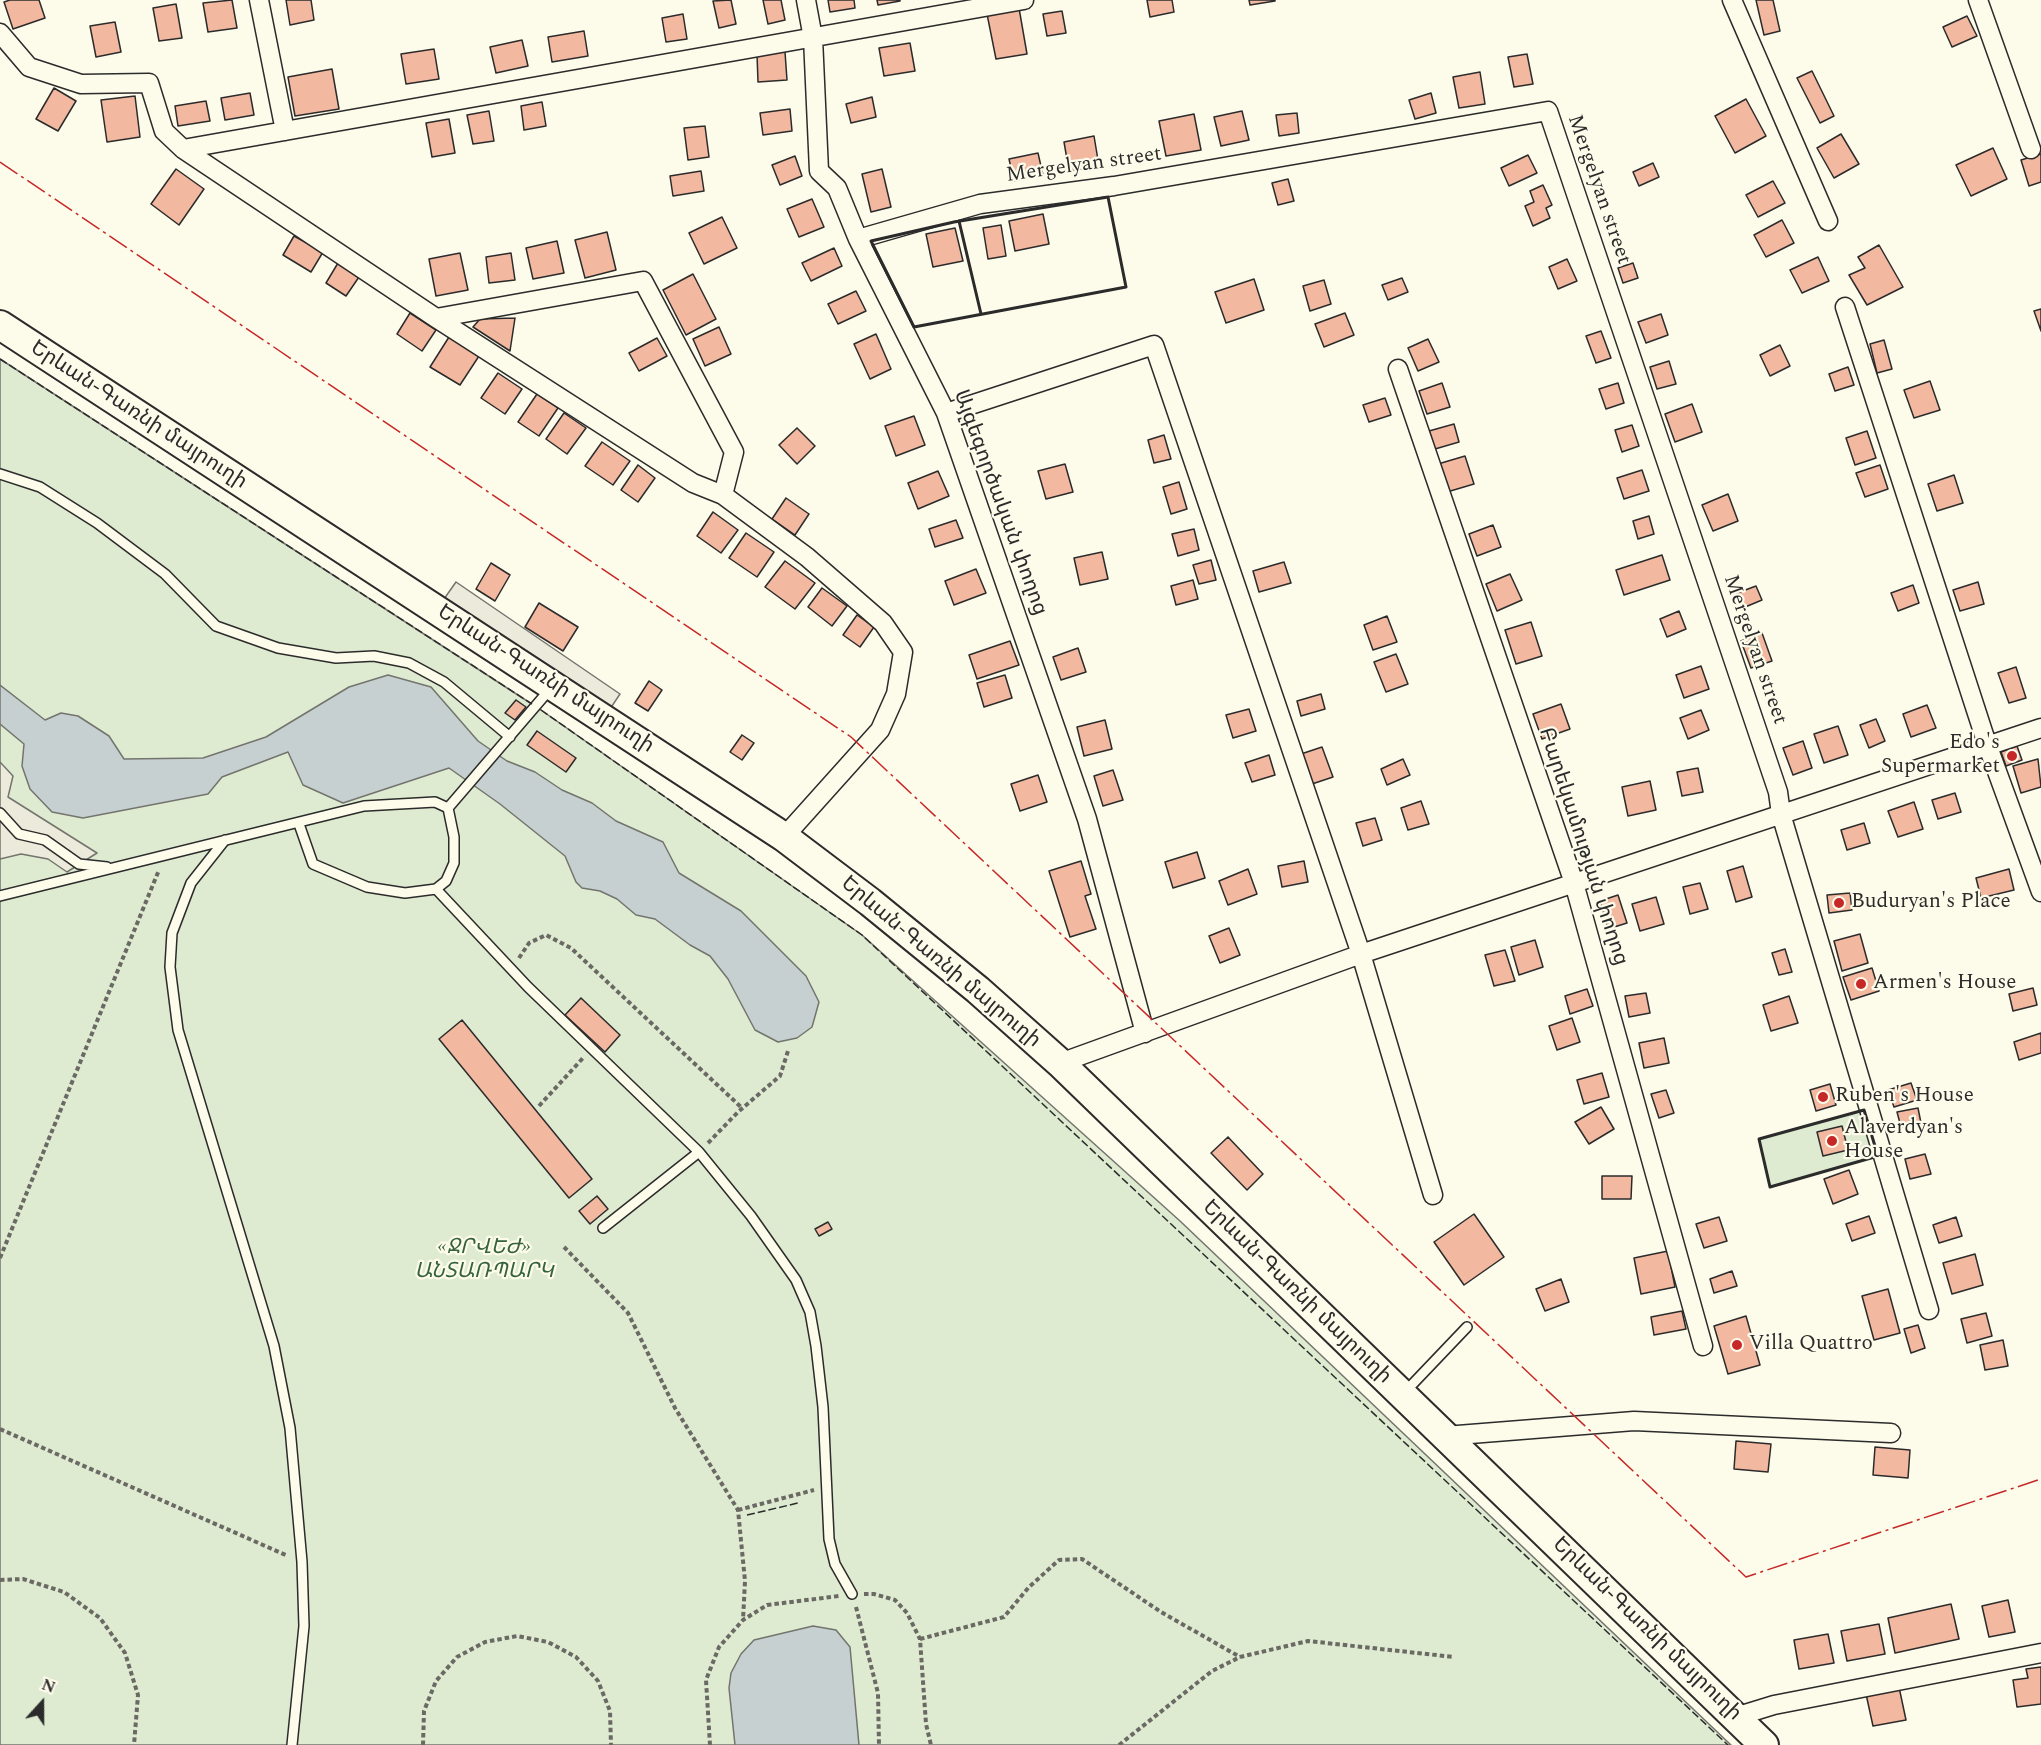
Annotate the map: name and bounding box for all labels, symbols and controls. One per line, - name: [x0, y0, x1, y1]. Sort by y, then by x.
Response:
- street label: Mergelyan street: [1561, 112, 1635, 268]
- street label: Mergelyan street: [1005, 143, 1163, 189]
- street label: Երևան-Գառնի մայրուղի: [25, 336, 251, 496]
- street label: Այգեգործական փողոց: [946, 387, 1052, 619]
- street label: Mergelyan street: [1717, 572, 1791, 728]
- street label: Երևան-Գառնի մայրուղի: [432, 600, 658, 760]
- street label: Բարեկամության փողոց: [1532, 725, 1632, 969]
- place label: Edo's Supermarket: [1881, 731, 2000, 781]
- marker: Edo's Supermarket: [2005, 749, 2019, 763]
- street label: Երևան-Գառնի մայրուղի: [835, 872, 1045, 1054]
- place label: Buduryan's Place: [1851, 890, 2011, 916]
- marker: Buduryan's Place: [1832, 896, 1846, 910]
- place label: Armen's House: [1873, 971, 2016, 997]
- marker: Armen's House: [1854, 977, 1868, 991]
- place label: Ruben's House: [1835, 1084, 1974, 1110]
- marker: Ruben's House: [1816, 1090, 1830, 1104]
- place label: Alaverdyan's House: [1844, 1116, 1963, 1166]
- marker: Alaverdyan's House: [1825, 1134, 1839, 1148]
- street label: Երևան-Գառնի մայրուղի: [1196, 1196, 1396, 1390]
- park label: «ՋՐՎԵԺ» ԱՆՏԱՌՊԱՐԿ: [414, 1236, 554, 1286]
- place label: Villa Quattro: [1749, 1332, 1873, 1358]
- marker: Villa Quattro: [1730, 1338, 1744, 1352]
- street label: Երևան-Գառնի մայրուղի: [1546, 1533, 1746, 1727]
- north arrow: [12, 1673, 72, 1733]
- text: N: [38, 1673, 59, 1700]

